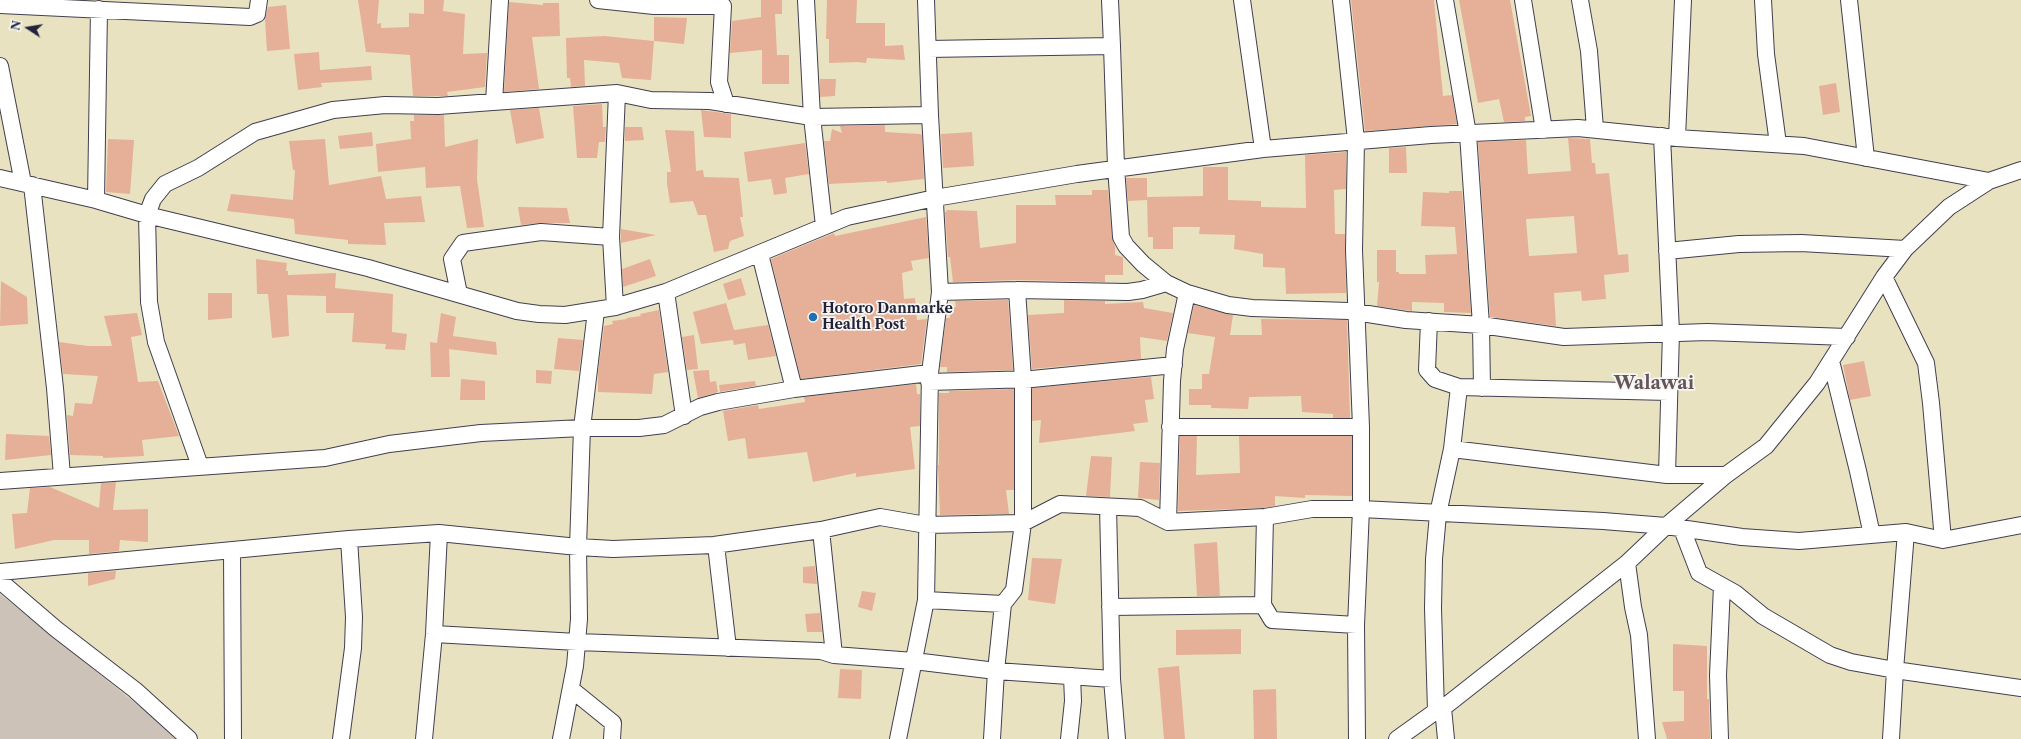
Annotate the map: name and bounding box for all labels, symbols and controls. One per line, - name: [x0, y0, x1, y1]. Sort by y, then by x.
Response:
- north arrow: [8, 8, 48, 48]
- text: N: [8, 19, 24, 32]
- place label: Hotoro Danmarke Health Post: [822, 301, 953, 334]
- marker: Hotoro Danmarke Health Post: [807, 311, 819, 323]
- district label: Walawai: [1614, 373, 1694, 395]

